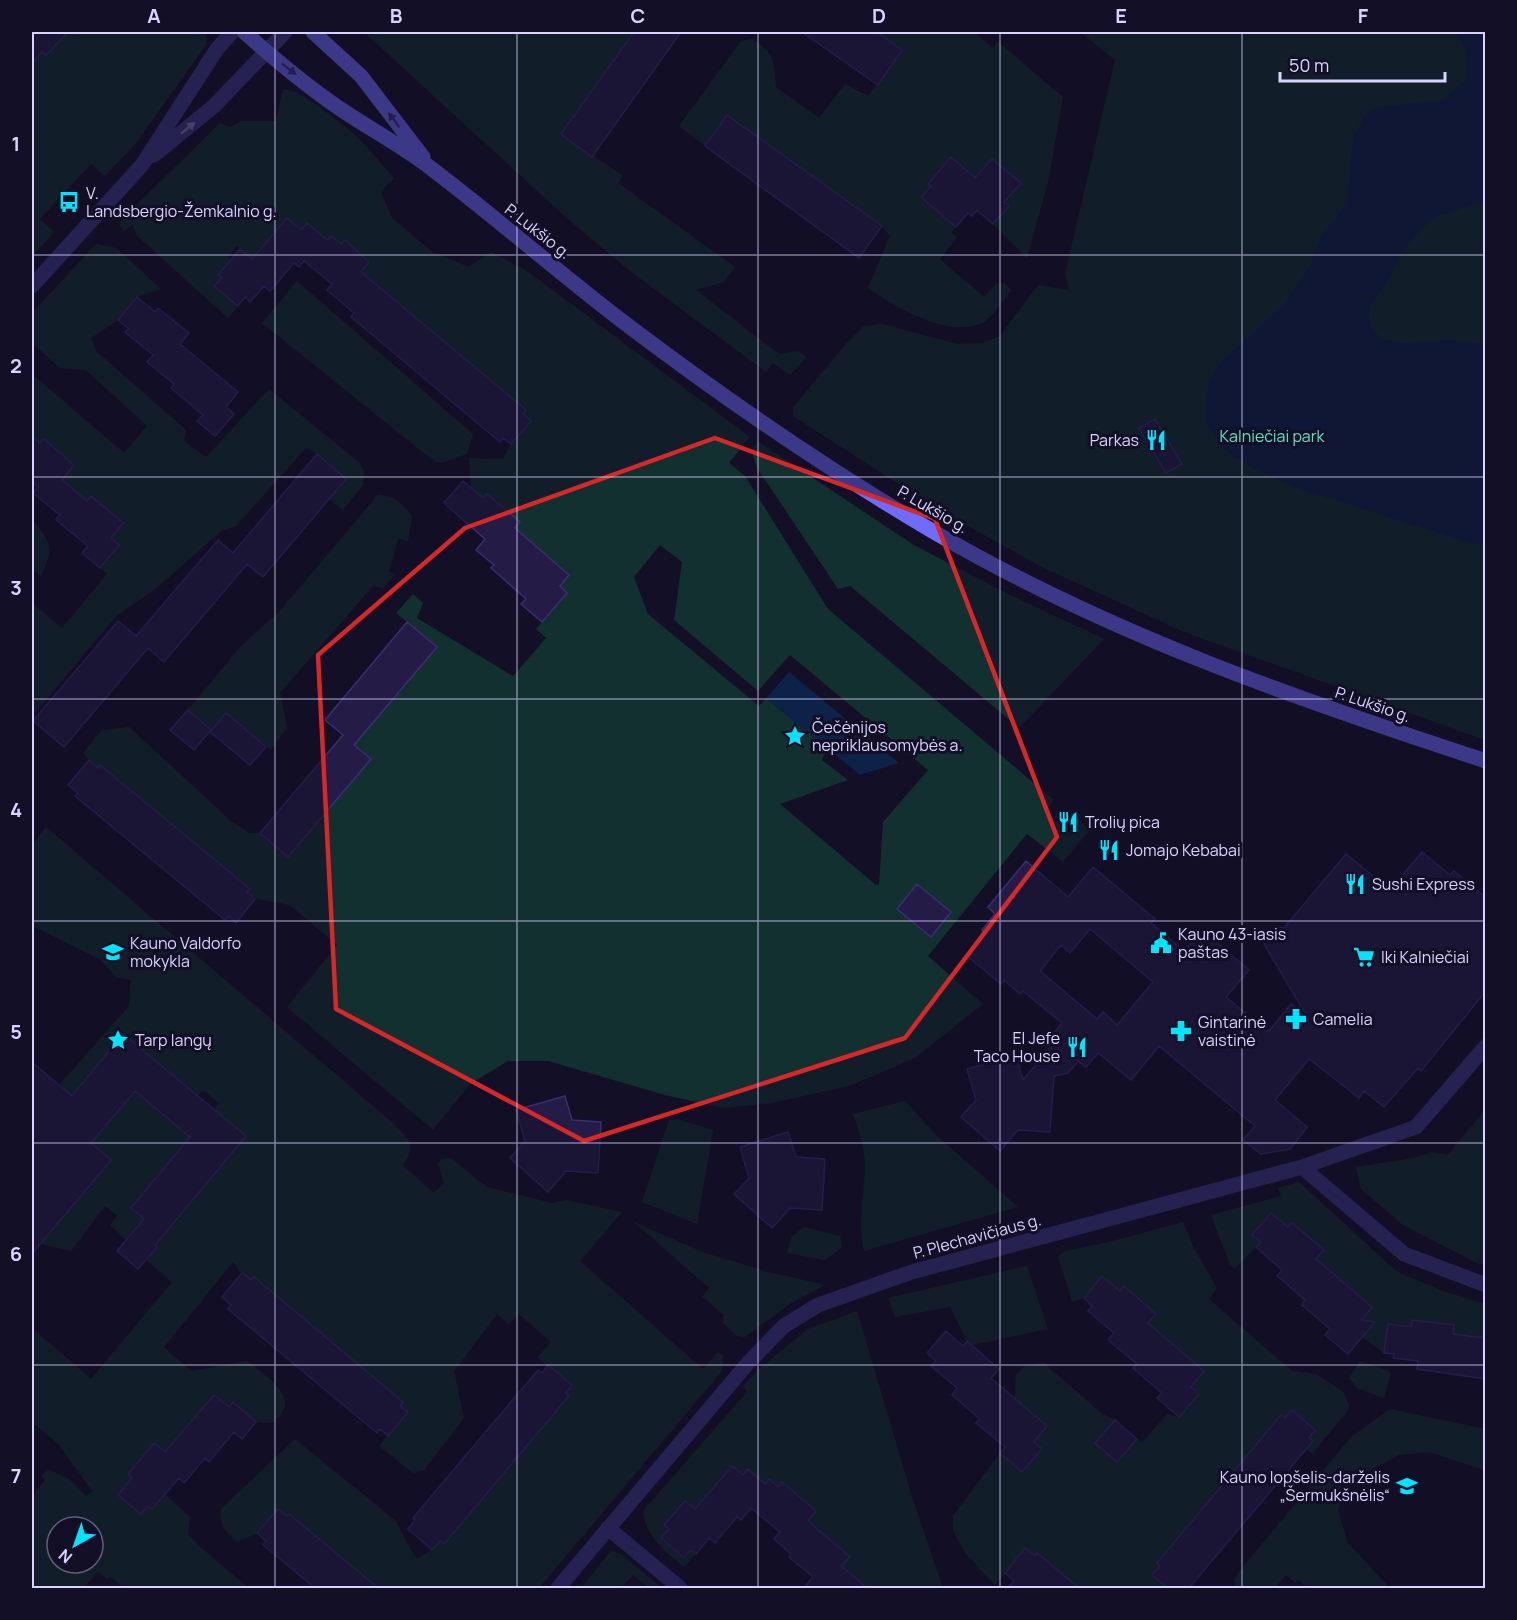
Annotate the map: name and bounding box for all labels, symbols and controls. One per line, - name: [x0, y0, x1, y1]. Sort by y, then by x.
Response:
- text: A: [147, 2, 161, 29]
- text: B: [390, 2, 403, 29]
- text: C: [631, 2, 645, 29]
- text: D: [872, 2, 886, 29]
- text: E: [1115, 2, 1127, 29]
- text: F: [1358, 2, 1369, 29]
- scale bar: [1280, 45, 1445, 83]
- text: 50 m: [1289, 53, 1329, 77]
- one-way arrow: [281, 63, 297, 76]
- one-way arrow: [388, 112, 401, 128]
- one-way arrow: [180, 122, 195, 135]
- text: 1: [12, 130, 20, 157]
- place label: V. Landsbergio-Žemkalnio g.: [86, 182, 277, 222]
- bus stop icon: V. Landsbergio-Žemkalnio g.: [57, 190, 81, 214]
- street label: P. Lukšio g.: [500, 198, 576, 264]
- text: 2: [10, 352, 22, 379]
- park label: Kalniečiai park: [1220, 425, 1326, 447]
- restaurant icon: Parkas: [1144, 428, 1168, 452]
- place label: Parkas: [1090, 429, 1139, 451]
- street label: P. Lukšio g.: [894, 480, 972, 538]
- text: 3: [10, 574, 22, 601]
- street label: P. Lukšio g.: [1332, 681, 1414, 727]
- place label: Čečėnijos nepriklausomybės a.: [812, 716, 963, 756]
- place icon: Čečėnijos nepriklausomybės a.: [783, 724, 807, 748]
- text: 4: [10, 796, 22, 823]
- restaurant icon: Trolių pica: [1056, 810, 1080, 834]
- place label: Trolių pica: [1085, 811, 1160, 833]
- restaurant icon: Jomajo Kebabai: [1097, 838, 1121, 862]
- place label: Jomajo Kebabai: [1126, 839, 1241, 861]
- restaurant icon: Sushi Express: [1343, 872, 1367, 896]
- place label: Sushi Express: [1372, 873, 1475, 895]
- place label: Kauno 43-iasis paštas: [1178, 923, 1286, 963]
- public building icon: Kauno 43-iasis paštas: [1149, 931, 1173, 955]
- place label: Kauno Valdorfo mokykla: [130, 932, 241, 972]
- school or university icon: Kauno Valdorfo mokykla: [101, 940, 125, 964]
- supermarket icon: Iki Kalniečiai: [1352, 945, 1376, 969]
- place label: Iki Kalniečiai: [1381, 946, 1469, 968]
- pharmacy icon: Camelia: [1284, 1007, 1308, 1031]
- place label: Camelia: [1313, 1008, 1373, 1030]
- place label: Gintarinė vaistinė: [1198, 1011, 1266, 1051]
- text: 5: [10, 1018, 22, 1045]
- pharmacy icon: Gintarinė vaistinė: [1169, 1019, 1193, 1043]
- place label: El Jefe Taco House: [974, 1027, 1060, 1067]
- place icon: Tarp langų: [106, 1028, 130, 1052]
- place label: Tarp langų: [135, 1029, 212, 1051]
- restaurant icon: El Jefe Taco House: [1065, 1035, 1089, 1059]
- street label: P. Plechavičiaus g.: [911, 1208, 1043, 1264]
- text: 6: [10, 1240, 22, 1267]
- text: 7: [11, 1462, 21, 1489]
- place label: Kauno lopšelis-darželis „Šermukšnėlis“: [1220, 1466, 1390, 1506]
- school or university icon: Kauno lopšelis-darželis „Šermukšnėlis“: [1395, 1474, 1419, 1498]
- north arrow: [45, 1515, 105, 1575]
- text: N: [54, 1544, 77, 1569]

